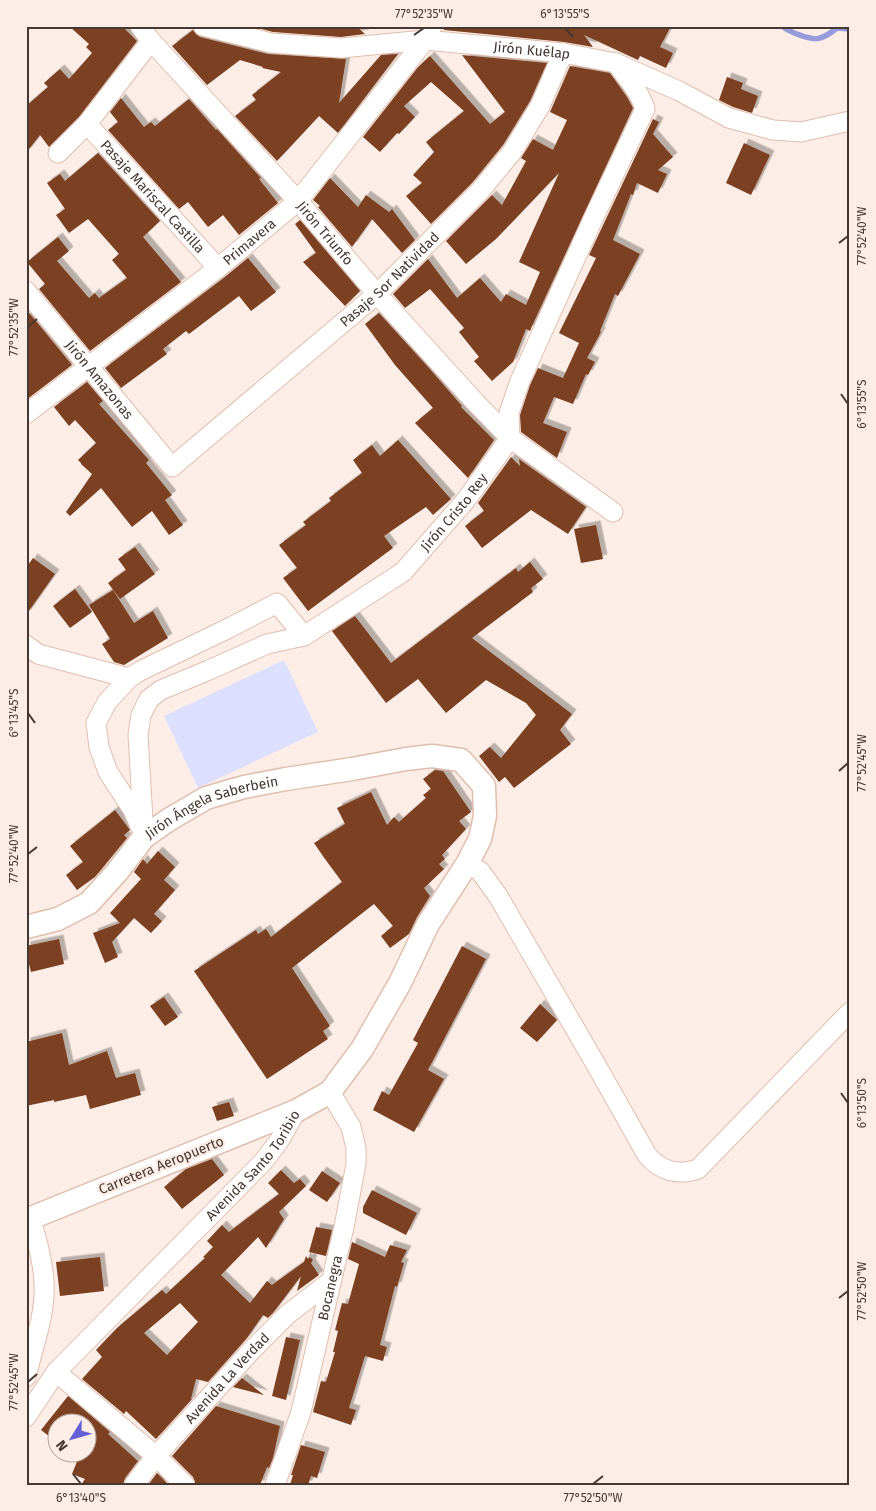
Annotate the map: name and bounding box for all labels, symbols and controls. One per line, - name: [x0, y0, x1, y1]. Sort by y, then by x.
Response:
- text: 77°52'35"W: [395, 7, 453, 21]
- text: 6°13'55"S: [540, 7, 590, 21]
- street label: Jirón Kuélap: [493, 38, 572, 63]
- street label: Pasaje Mariscal Castilla: [97, 137, 208, 257]
- street label: Jirón Triunfo: [293, 198, 357, 269]
- text: 77°52'40"W: [855, 207, 869, 265]
- street label: Primavera: [220, 215, 279, 269]
- street label: Pasaje Sor Natividad: [337, 229, 443, 331]
- text: 77°52'35"W: [7, 298, 21, 356]
- street label: Jirón Amazonas: [61, 337, 137, 423]
- text: 6°13'55"S: [855, 379, 869, 429]
- street label: Jirón Cristo Rey: [417, 470, 491, 555]
- text: 6°13'45"S: [7, 688, 21, 738]
- text: 77°52'45"W: [855, 734, 869, 792]
- street label: Jirón Ángela Saberbein: [142, 773, 280, 843]
- text: 77°52'40"W: [7, 825, 21, 883]
- text: 6°13'50"S: [855, 1077, 869, 1128]
- street label: Avenida Santo Toribio: [202, 1107, 304, 1224]
- street label: Carretera Aeropuerto: [96, 1133, 226, 1198]
- street label: Bocanegra: [315, 1254, 346, 1322]
- text: 77°52'50"W: [855, 1262, 869, 1320]
- street label: Avenida La Verdad: [182, 1329, 273, 1427]
- text: 77°52'45"W: [7, 1353, 21, 1411]
- north arrow: [48, 1414, 98, 1464]
- text: N: [52, 1437, 72, 1454]
- text: 6°13'40"S: [56, 1491, 107, 1505]
- text: 77°52'50"W: [564, 1491, 622, 1505]

